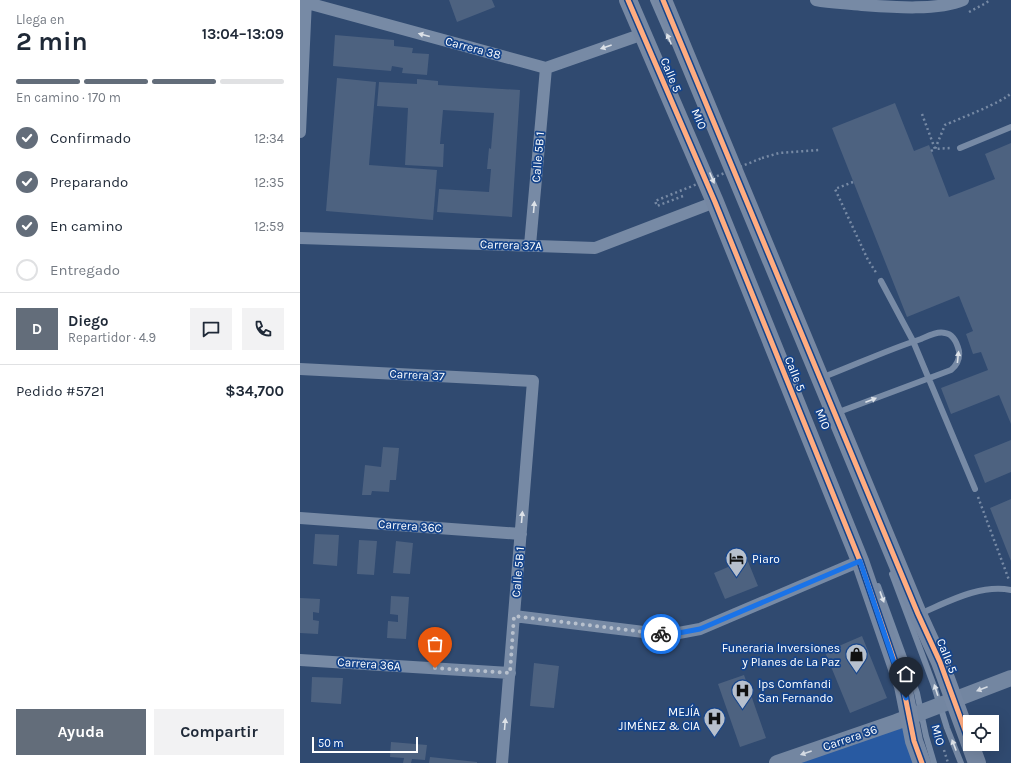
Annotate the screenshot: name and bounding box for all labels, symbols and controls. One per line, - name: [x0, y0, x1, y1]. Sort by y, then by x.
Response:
- text: Llega en: [16, 12, 65, 27]
- text: 13:04–13:09: [202, 25, 284, 43]
- text: 2 min: [16, 26, 88, 57]
- one-way arrow: [418, 32, 430, 38]
- one-way arrow: [666, 32, 672, 44]
- street label: Carrera 38: [444, 34, 502, 62]
- one-way arrow: [600, 45, 612, 51]
- street label: Calle 5: [657, 55, 685, 95]
- text: En camino · 170 m: [16, 90, 121, 105]
- street label: MIO: [688, 106, 710, 132]
- icon: check: [16, 127, 38, 149]
- text: Confirmado: [50, 129, 131, 147]
- text: 12:34: [254, 131, 284, 146]
- street label: Calle 5B 1: [529, 131, 547, 183]
- icon: check: [16, 171, 38, 193]
- one-way arrow: [709, 172, 715, 183]
- text: Preparando: [50, 173, 128, 191]
- text: 12:35: [254, 175, 284, 190]
- one-way arrow: [531, 201, 537, 213]
- icon: check: [16, 215, 38, 237]
- text: En camino: [50, 217, 123, 235]
- text: 12:59: [254, 219, 284, 234]
- street label: Carrera 37A: [480, 237, 542, 253]
- text: Entregado: [50, 261, 120, 279]
- button: chat: [190, 308, 232, 350]
- button: phone: [242, 308, 284, 350]
- text: Diego: [68, 312, 108, 330]
- text: D: [32, 320, 42, 338]
- text: Repartidor · 4.9: [68, 330, 156, 345]
- one-way arrow: [954, 351, 961, 363]
- street label: Calle 5: [782, 354, 808, 394]
- street label: Carrera 37: [389, 367, 445, 383]
- text: Pedido #5721: [16, 382, 105, 400]
- text: $34,700: [225, 382, 284, 400]
- one-way arrow: [866, 397, 878, 403]
- street label: MIO: [813, 407, 834, 432]
- one-way arrow: [519, 511, 526, 523]
- street label: Carrera 36C: [378, 517, 442, 535]
- street label: Calle 5B 1: [509, 546, 527, 598]
- hotel icon: Piaro: [723, 546, 749, 579]
- place label: Piaro: [752, 552, 780, 566]
- one-way arrow: [879, 591, 885, 603]
- courier: [641, 614, 681, 654]
- icon: bike: [650, 623, 672, 645]
- pin: [418, 627, 452, 668]
- icon: bag: [424, 633, 446, 655]
- street label: Calle 5: [934, 636, 960, 676]
- place label: Funeraria Inversiones y Planes de La Paz: [722, 641, 840, 669]
- shop icon: Funeraria Inversiones y Planes de La Paz: [843, 642, 869, 675]
- street label: Carrera 36A: [337, 655, 401, 673]
- pin: [889, 657, 923, 698]
- icon: home: [895, 663, 917, 685]
- place label: Ips Comfandi San Fernando: [758, 677, 833, 705]
- hospital icon: Ips Comfandi San Fernando: [729, 678, 755, 711]
- one-way arrow: [933, 684, 939, 696]
- one-way arrow: [976, 686, 988, 692]
- place label: MEJÍA JIMÉNEZ & CIA: [619, 704, 700, 733]
- hospital icon: MEJÍA JIMÉNEZ & CIA: [702, 706, 728, 739]
- button: Ayuda: [16, 709, 146, 755]
- button: Compartir: [154, 709, 284, 755]
- map controls: [963, 715, 999, 751]
- button: locate: [963, 715, 999, 751]
- one-way arrow: [502, 718, 509, 730]
- street label: Carrera 36: [821, 722, 879, 754]
- street label: MIO: [928, 723, 948, 747]
- scale bar: [312, 735, 418, 754]
- text: 50 m: [318, 737, 344, 750]
- one-way arrow: [951, 739, 957, 751]
- one-way arrow: [800, 750, 812, 756]

